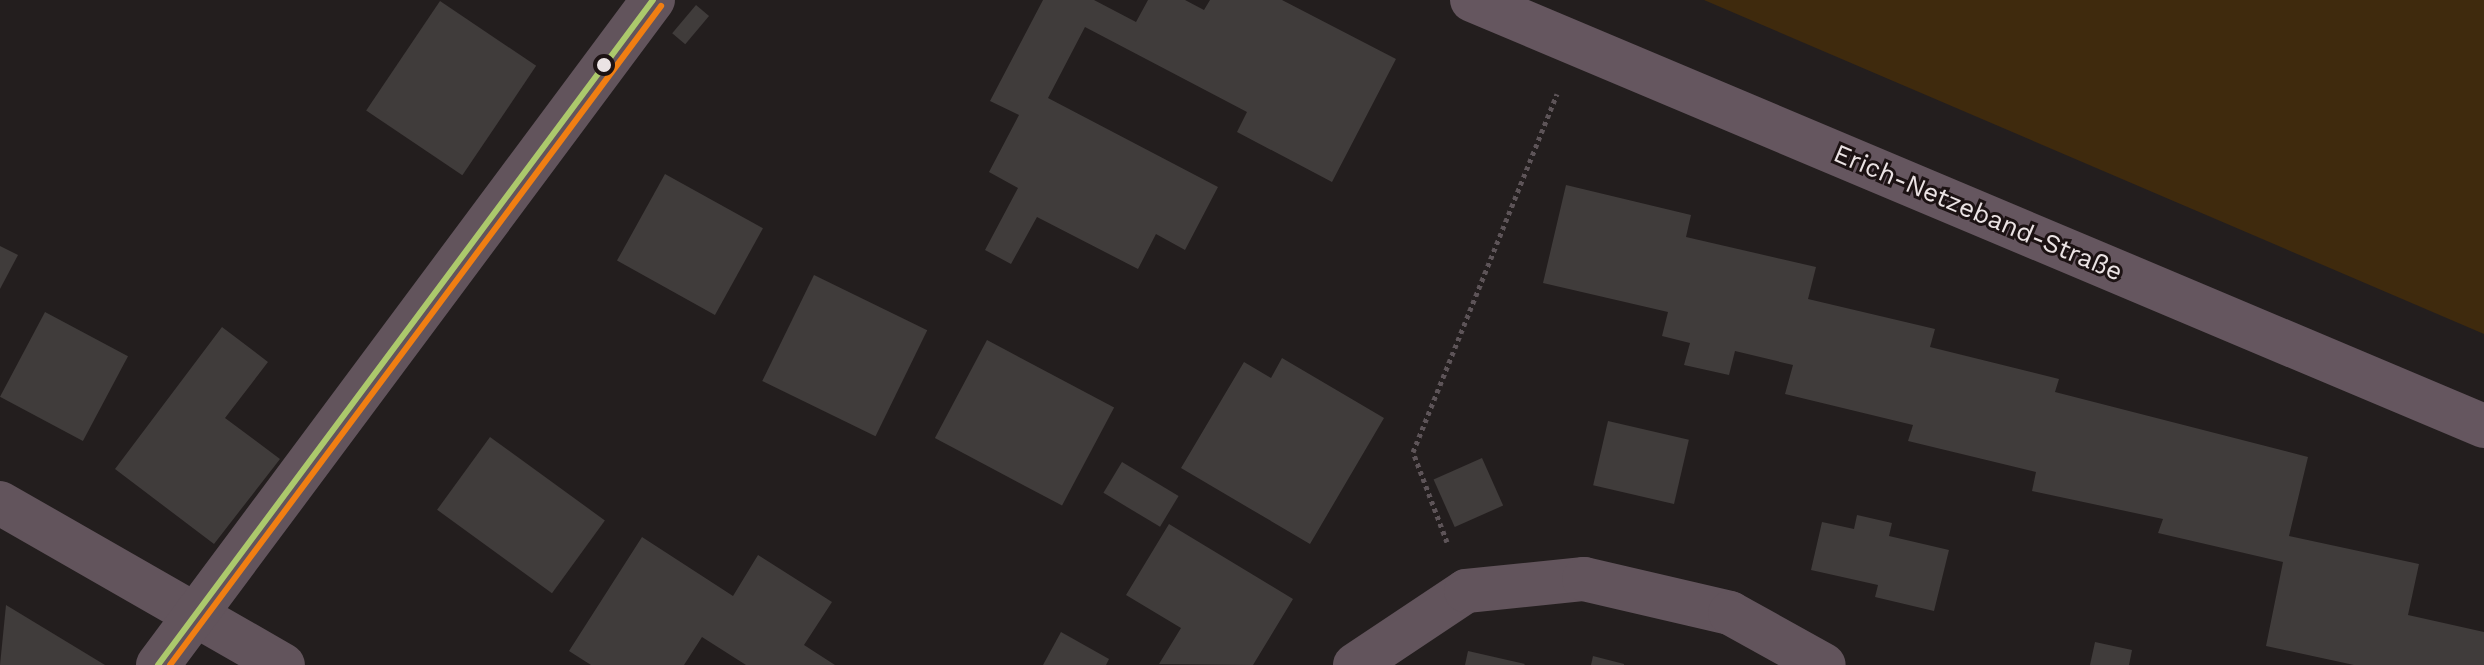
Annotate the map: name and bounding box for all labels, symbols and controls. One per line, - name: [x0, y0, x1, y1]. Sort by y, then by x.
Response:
- unlabelled marker: [596, 57, 612, 73]
- street label: Erich-Netzeband-Straße: [1829, 138, 2127, 288]

